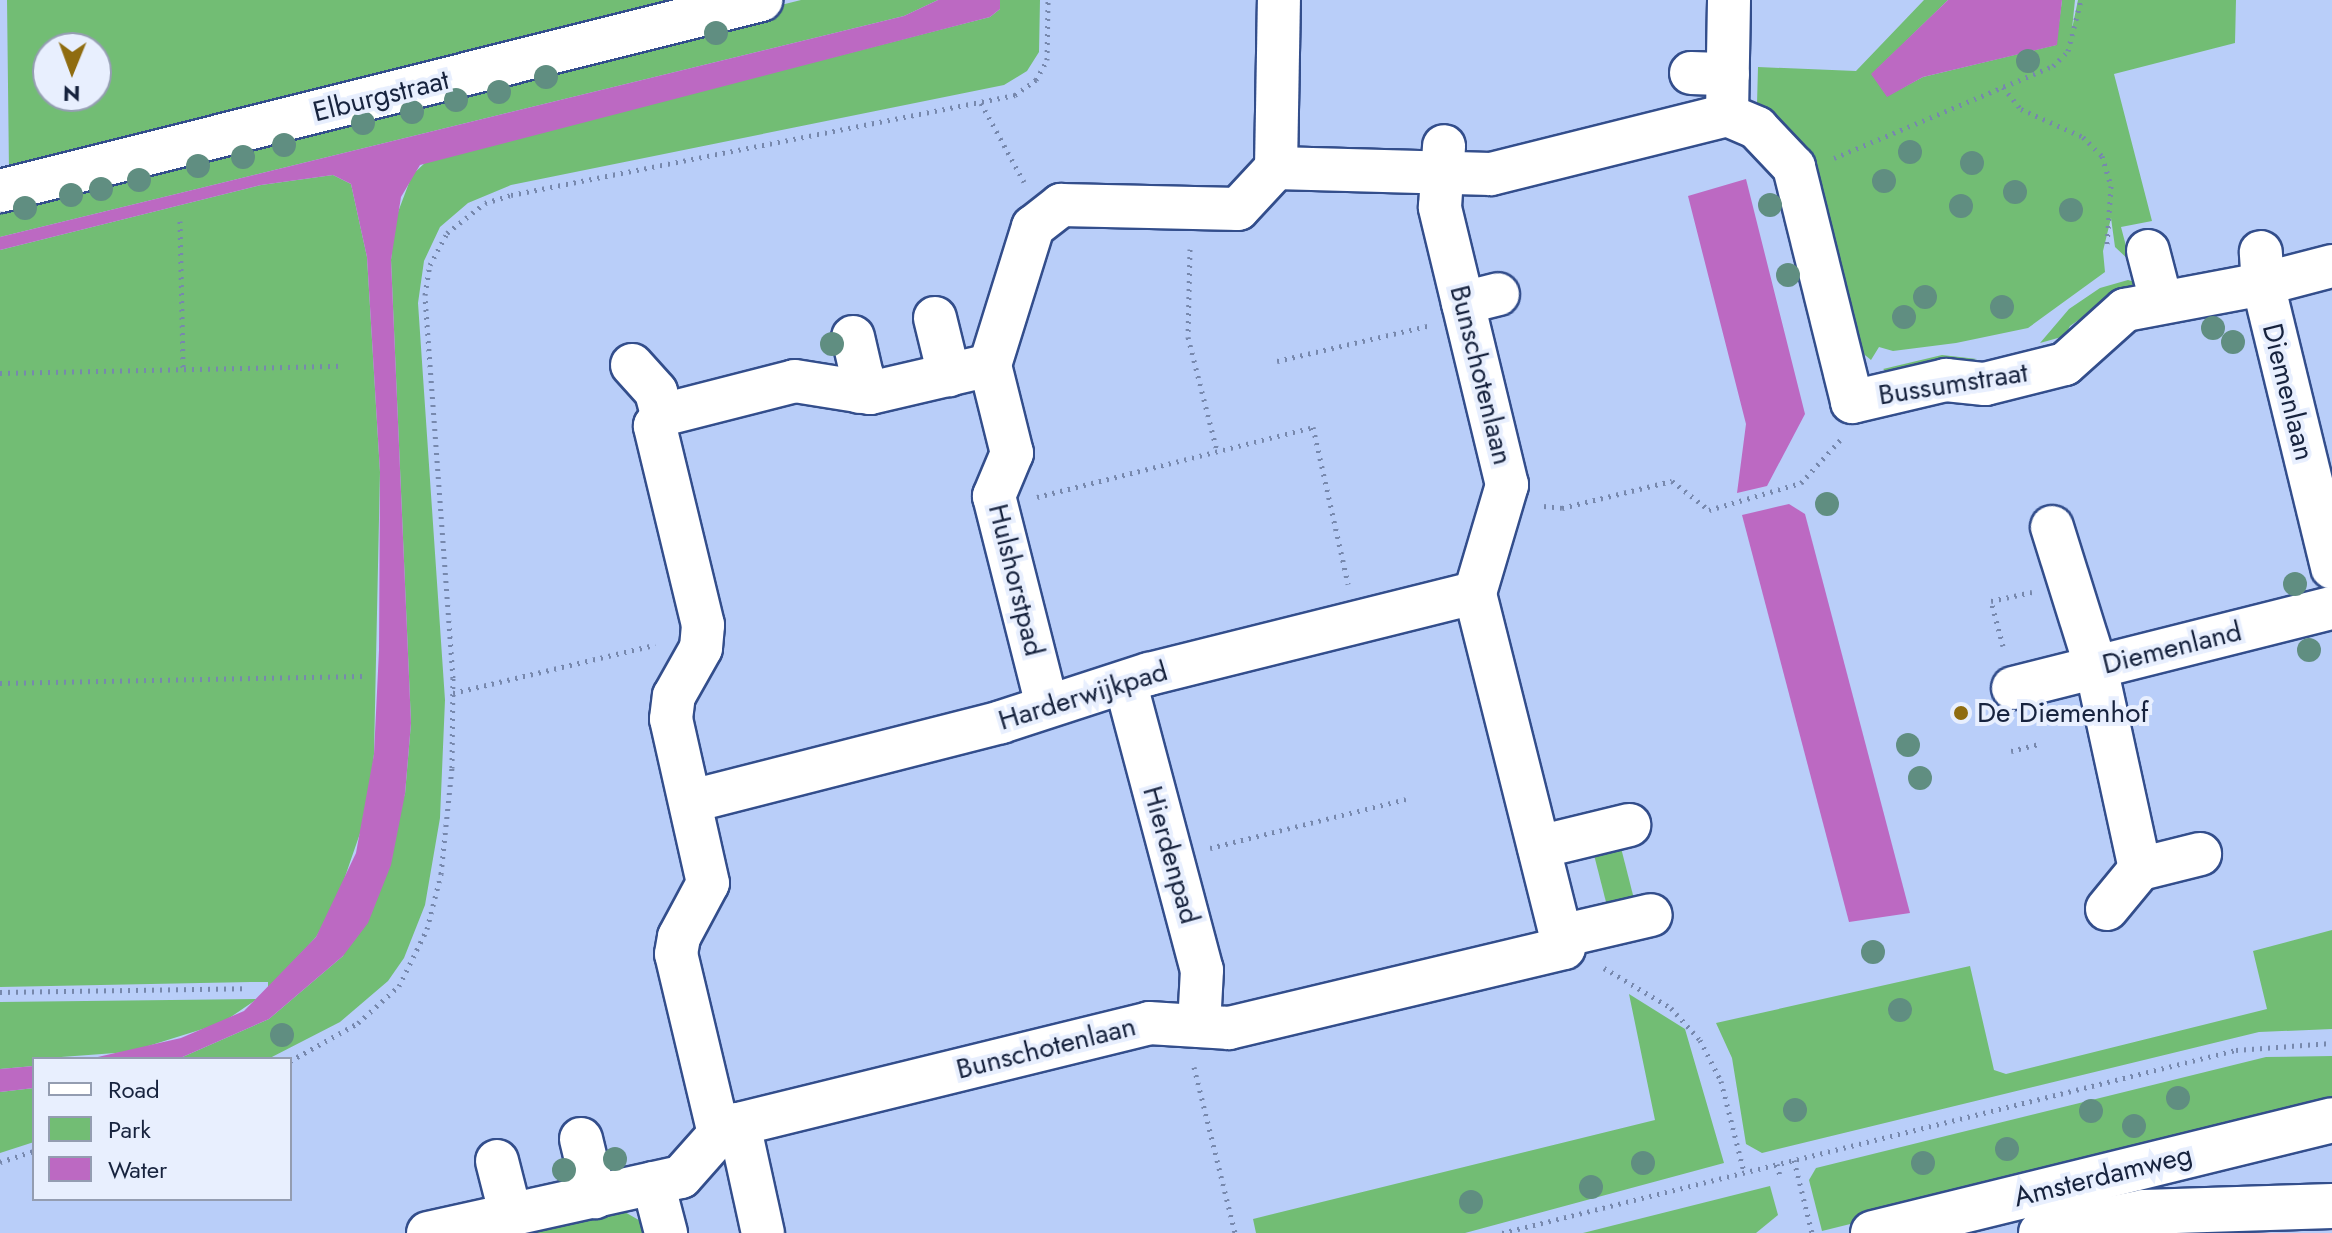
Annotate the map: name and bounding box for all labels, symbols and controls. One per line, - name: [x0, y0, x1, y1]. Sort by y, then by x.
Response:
- north arrow: [32, 32, 112, 112]
- street label: Elburgstraat: [310, 63, 452, 129]
- text: N: [63, 78, 81, 110]
- street label: Bunschotenlaan: [1442, 282, 1520, 468]
- street label: Diemenlaan: [2255, 320, 2321, 464]
- street label: Bussumstraat: [1876, 356, 2030, 412]
- street label: Hulshorstpad: [981, 501, 1051, 659]
- street label: Diemenland: [2099, 614, 2245, 682]
- street label: Harderwijkpad: [994, 654, 1172, 738]
- place label: De Diemenhof: [1977, 696, 2149, 730]
- marker: De Diemenhof: [1952, 704, 1970, 722]
- street label: Hierdenpad: [1135, 782, 1207, 928]
- street label: Bunschotenlaan: [953, 1009, 1139, 1087]
- legend: [32, 1057, 292, 1201]
- text: Road: [108, 1072, 160, 1107]
- text: Park: [108, 1112, 151, 1147]
- street label: Amsterdamweg: [2010, 1138, 2196, 1214]
- text: Water: [108, 1152, 167, 1187]

